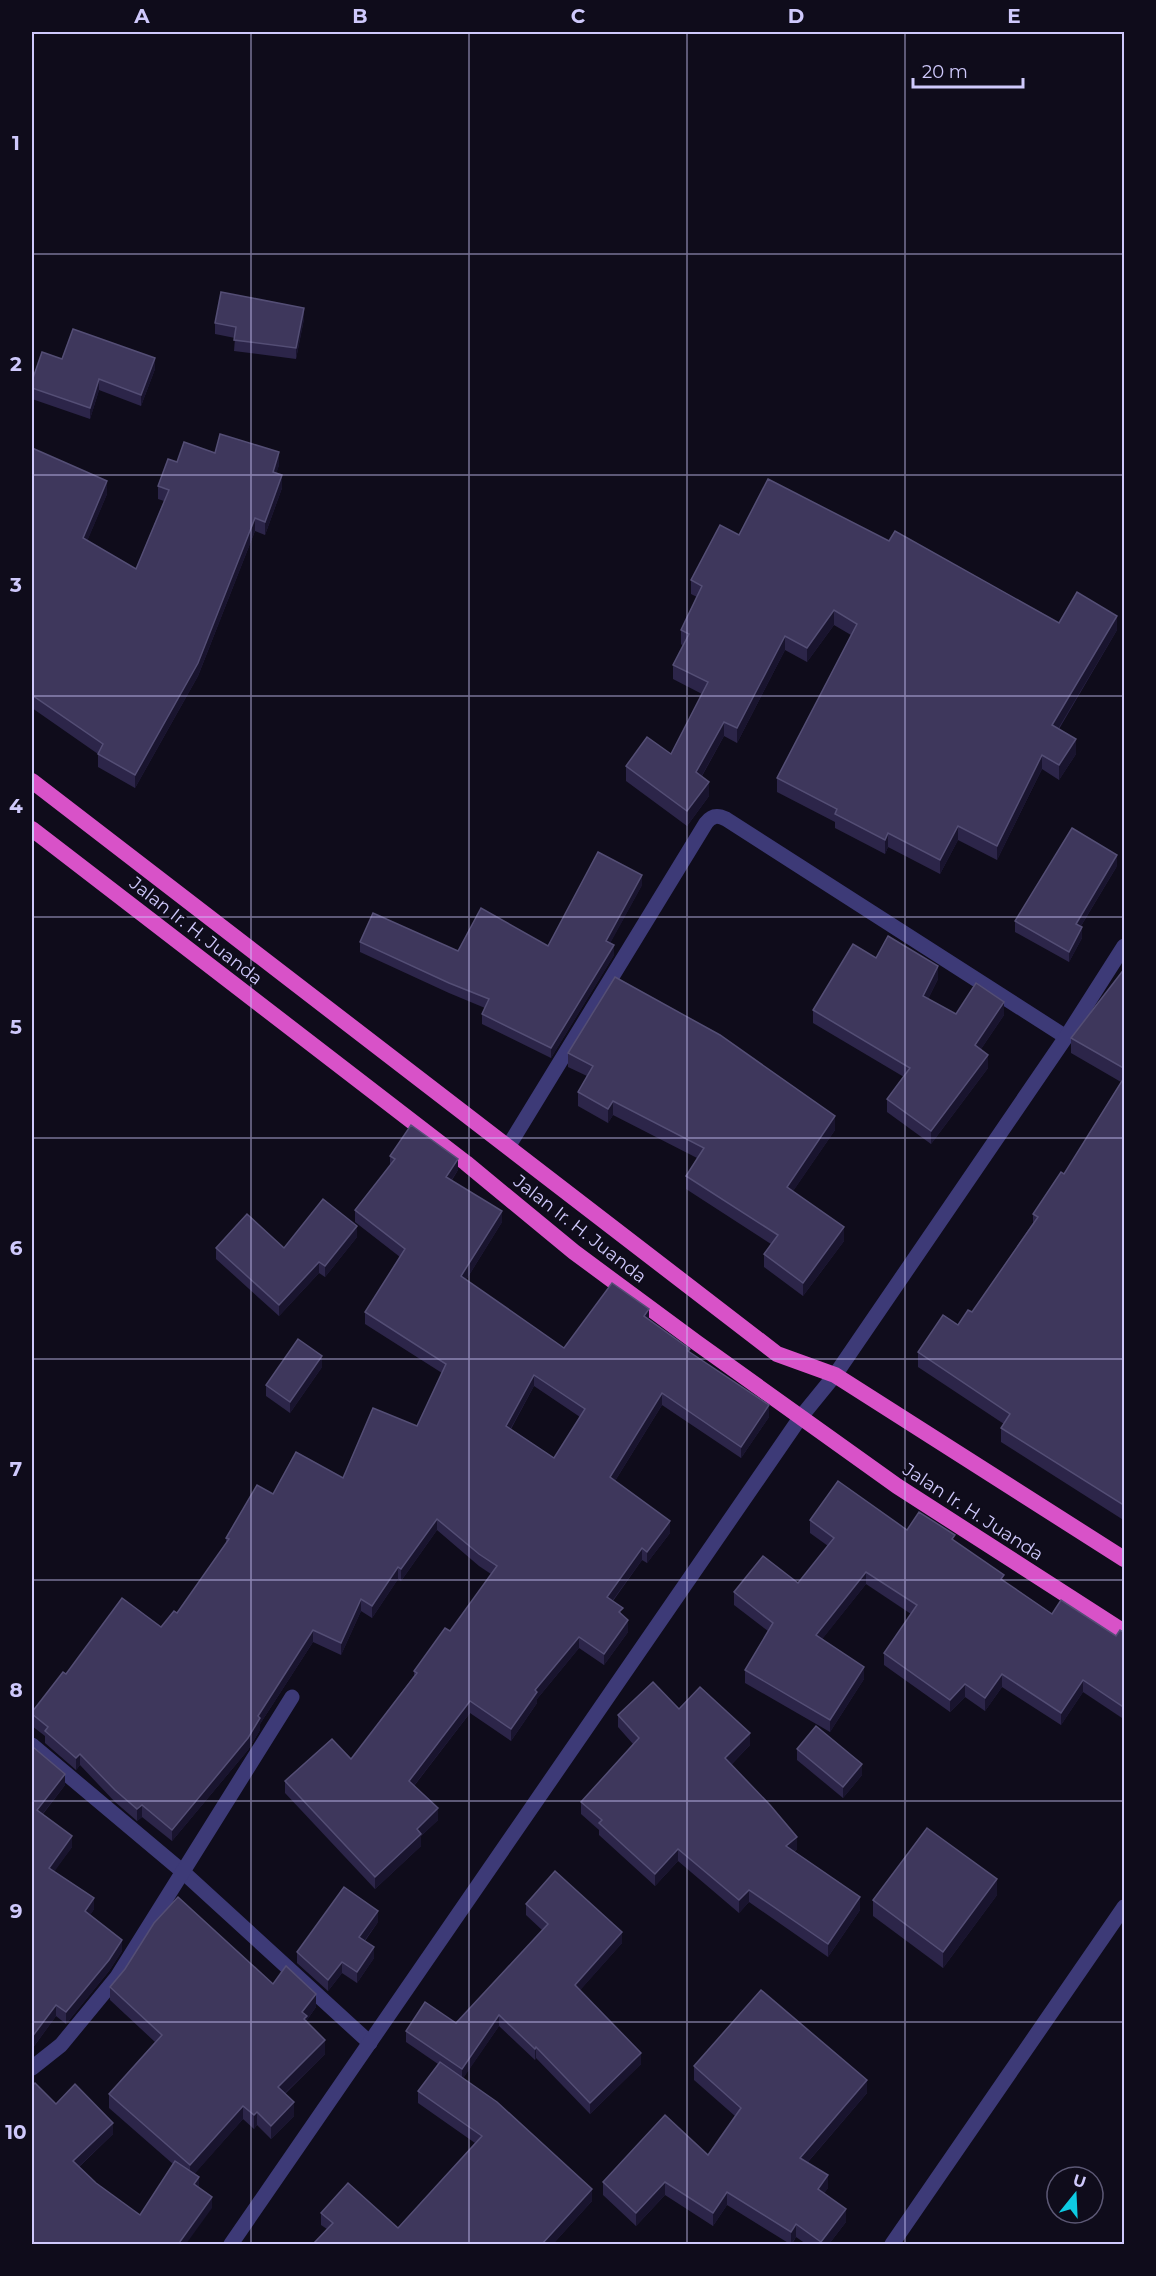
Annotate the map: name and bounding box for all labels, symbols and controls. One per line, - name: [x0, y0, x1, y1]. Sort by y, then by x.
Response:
- text: A: [133, 4, 150, 28]
- text: B: [352, 4, 368, 28]
- text: C: [571, 4, 586, 28]
- text: D: [788, 4, 804, 28]
- text: E: [1007, 4, 1021, 28]
- scale bar: [913, 51, 1022, 89]
- text: 20 m: [922, 61, 968, 83]
- text: 1: [12, 131, 20, 155]
- text: 2: [10, 352, 22, 376]
- text: 3: [9, 573, 22, 597]
- text: 4: [9, 794, 23, 818]
- street label: Jalan Ir. H. Juanda: [124, 872, 267, 990]
- text: 5: [10, 1015, 22, 1039]
- street label: Jalan Ir. H. Juanda: [508, 1170, 651, 1288]
- text: 6: [10, 1236, 23, 1260]
- text: 7: [10, 1457, 22, 1481]
- street label: Jalan Ir. H. Juanda: [898, 1458, 1047, 1566]
- text: 8: [9, 1678, 23, 1702]
- text: 9: [10, 1899, 22, 1923]
- text: 10: [5, 2120, 27, 2144]
- north arrow: [1045, 2165, 1105, 2225]
- text: U: [1071, 2170, 1088, 2192]

